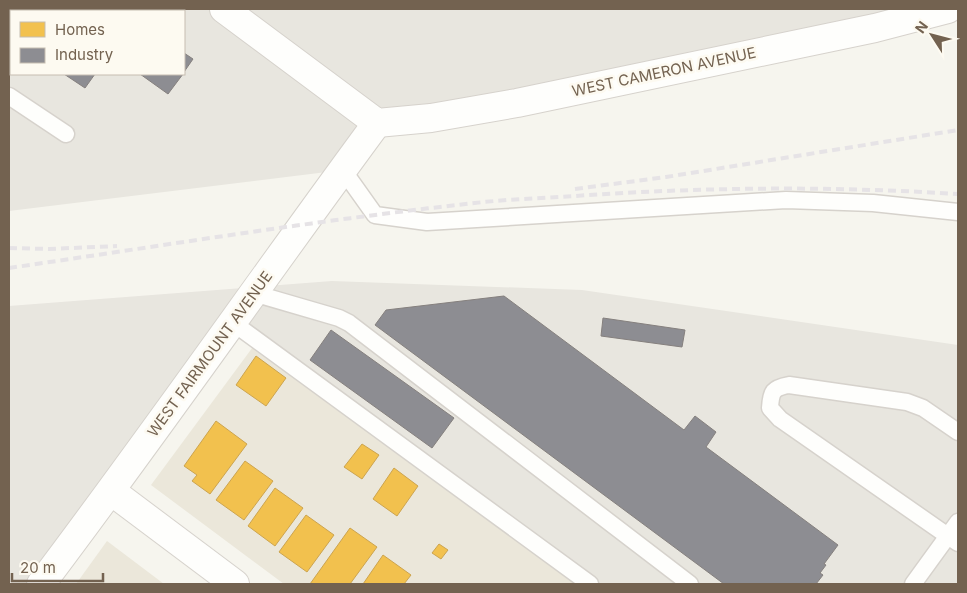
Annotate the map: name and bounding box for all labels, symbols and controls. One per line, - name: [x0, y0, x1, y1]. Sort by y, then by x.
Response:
- legend: [10, 10, 185, 75]
- north arrow: [907, 10, 957, 60]
- text: N: [911, 18, 931, 36]
- text: Homes: [55, 20, 105, 39]
- street label: WEST CAMERON AVENUE: [570, 43, 758, 100]
- text: Industry: [55, 45, 114, 64]
- street label: WEST FAIRMOUNT AVENUE: [143, 267, 276, 440]
- scale bar: [12, 550, 104, 582]
- text: 20 m: [20, 558, 56, 577]

